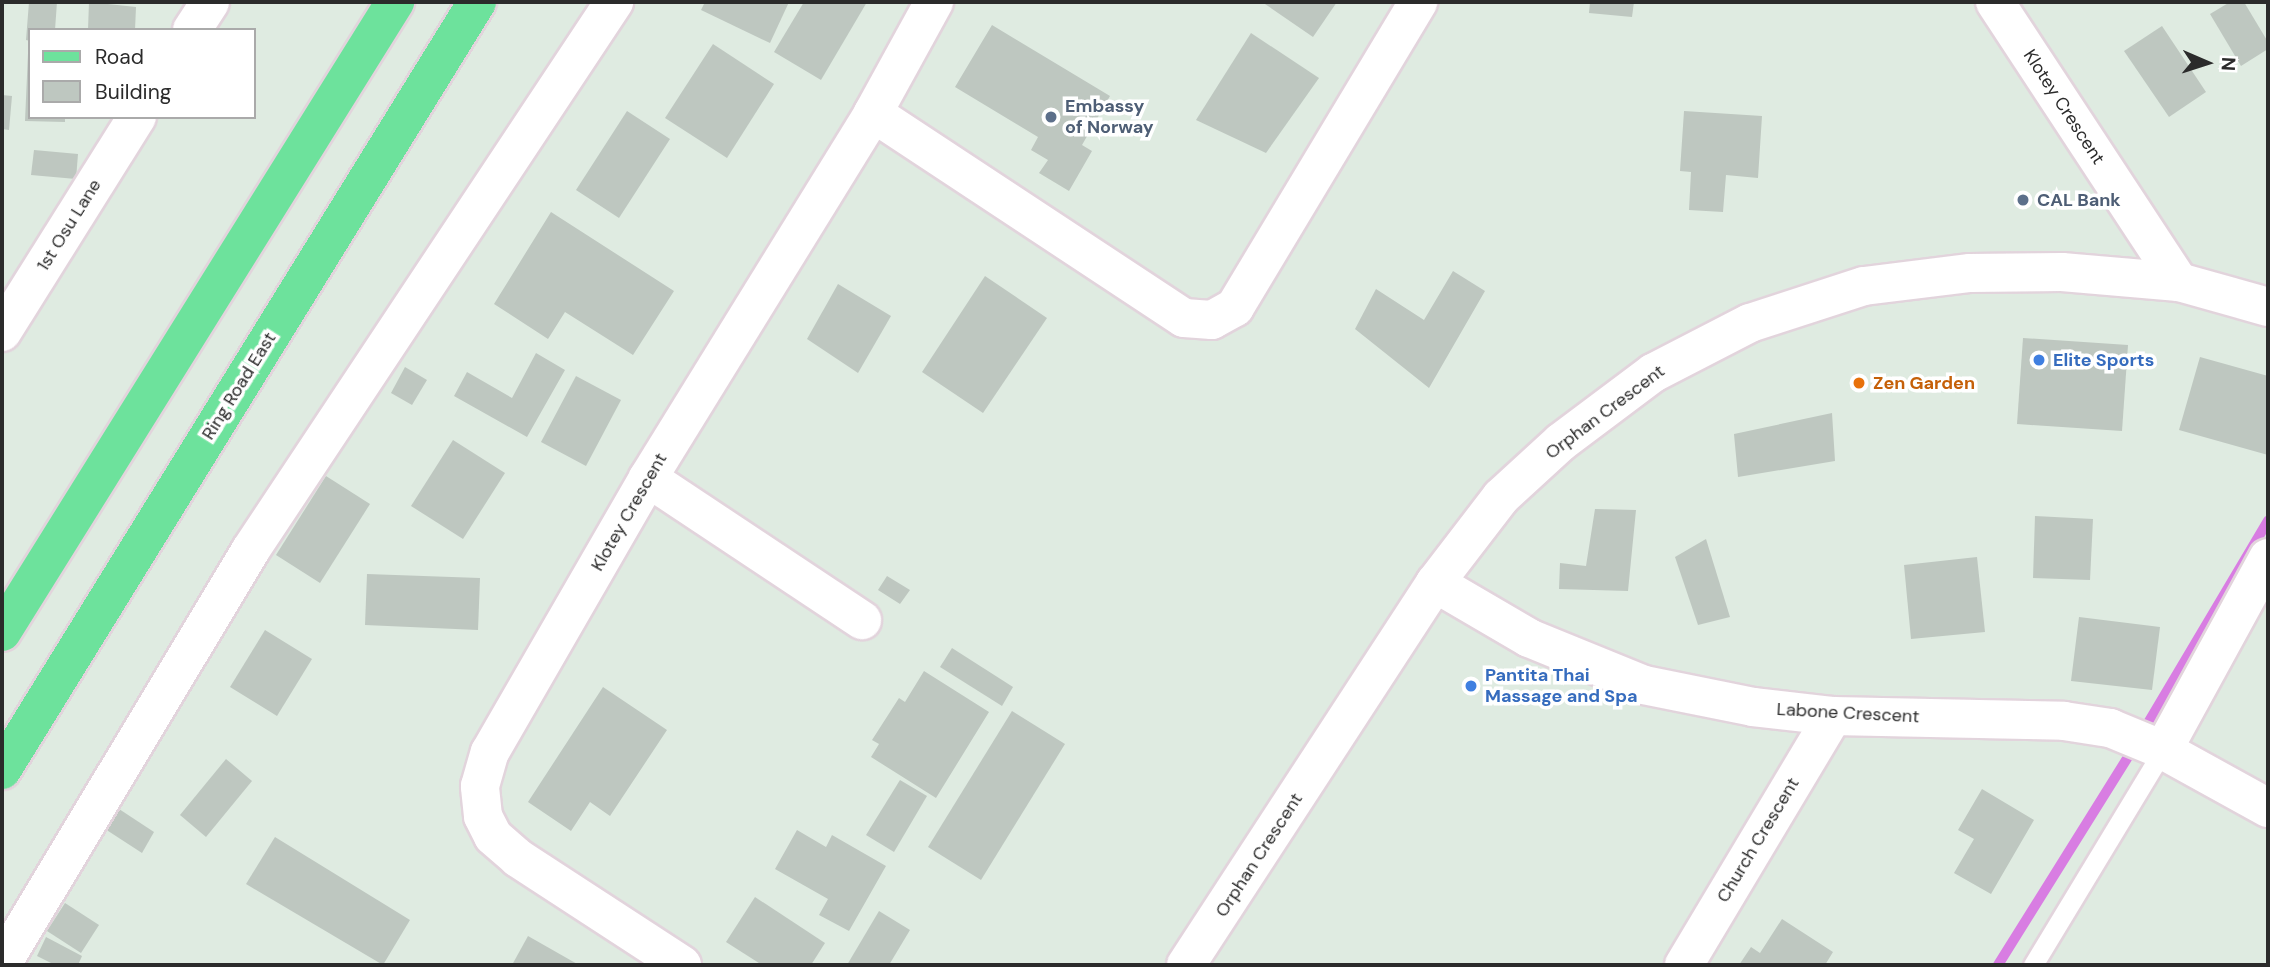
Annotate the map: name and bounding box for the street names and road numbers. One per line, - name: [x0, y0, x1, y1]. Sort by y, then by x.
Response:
- street label: Klotey Crescent: [2019, 45, 2109, 169]
- street label: 1st Osu Lane: [32, 175, 106, 275]
- street label: Ring Road East: [197, 328, 281, 444]
- street label: Orphan Crescent: [1541, 360, 1669, 464]
- street label: Klotey Crescent: [586, 449, 672, 575]
- street label: Labone Crescent: [1776, 698, 1920, 728]
- street label: Church Crescent: [1712, 774, 1804, 906]
- street label: Orphan Crescent: [1211, 789, 1307, 921]

